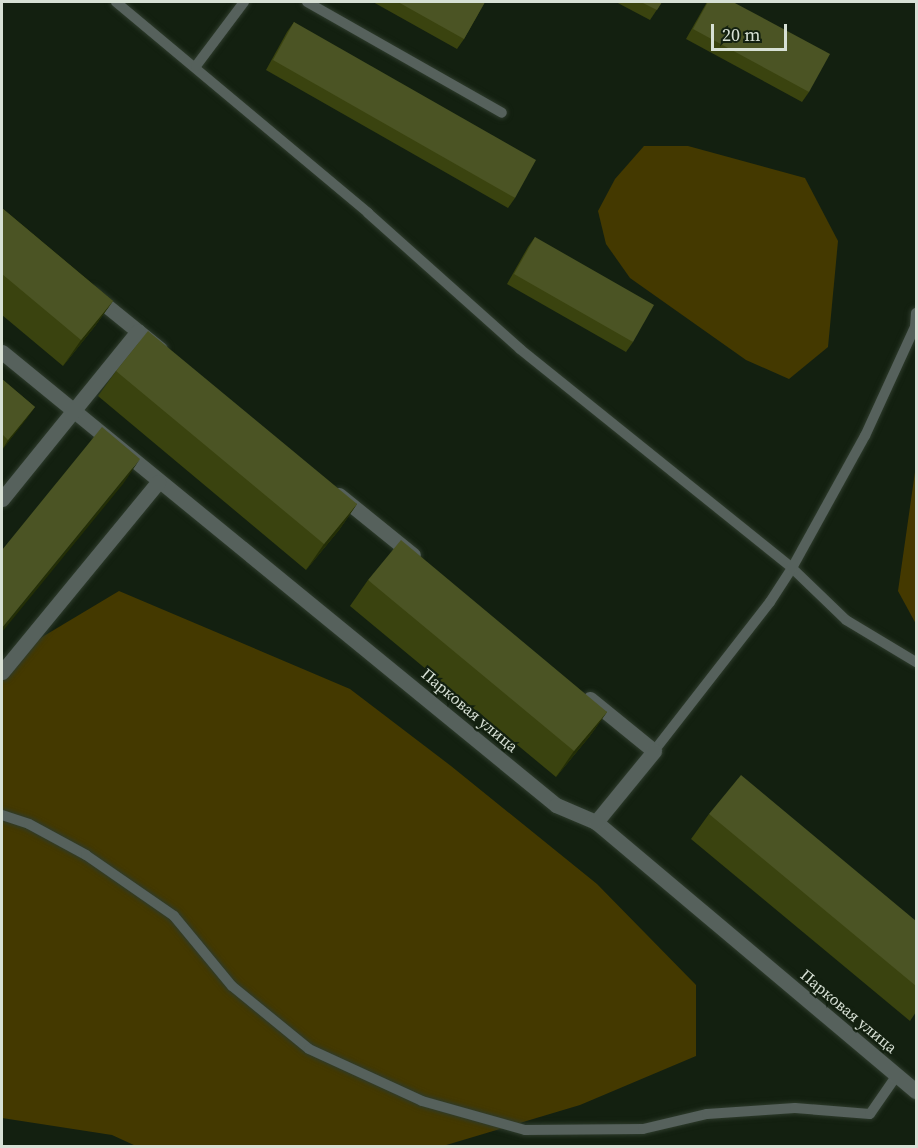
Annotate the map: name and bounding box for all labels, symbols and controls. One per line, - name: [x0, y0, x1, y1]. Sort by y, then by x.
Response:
- scale bar: [714, 12, 790, 50]
- text: 20 m: [722, 22, 760, 47]
- street label: Парковая улица: [418, 664, 522, 756]
- street label: Парковая улица: [797, 965, 901, 1057]

